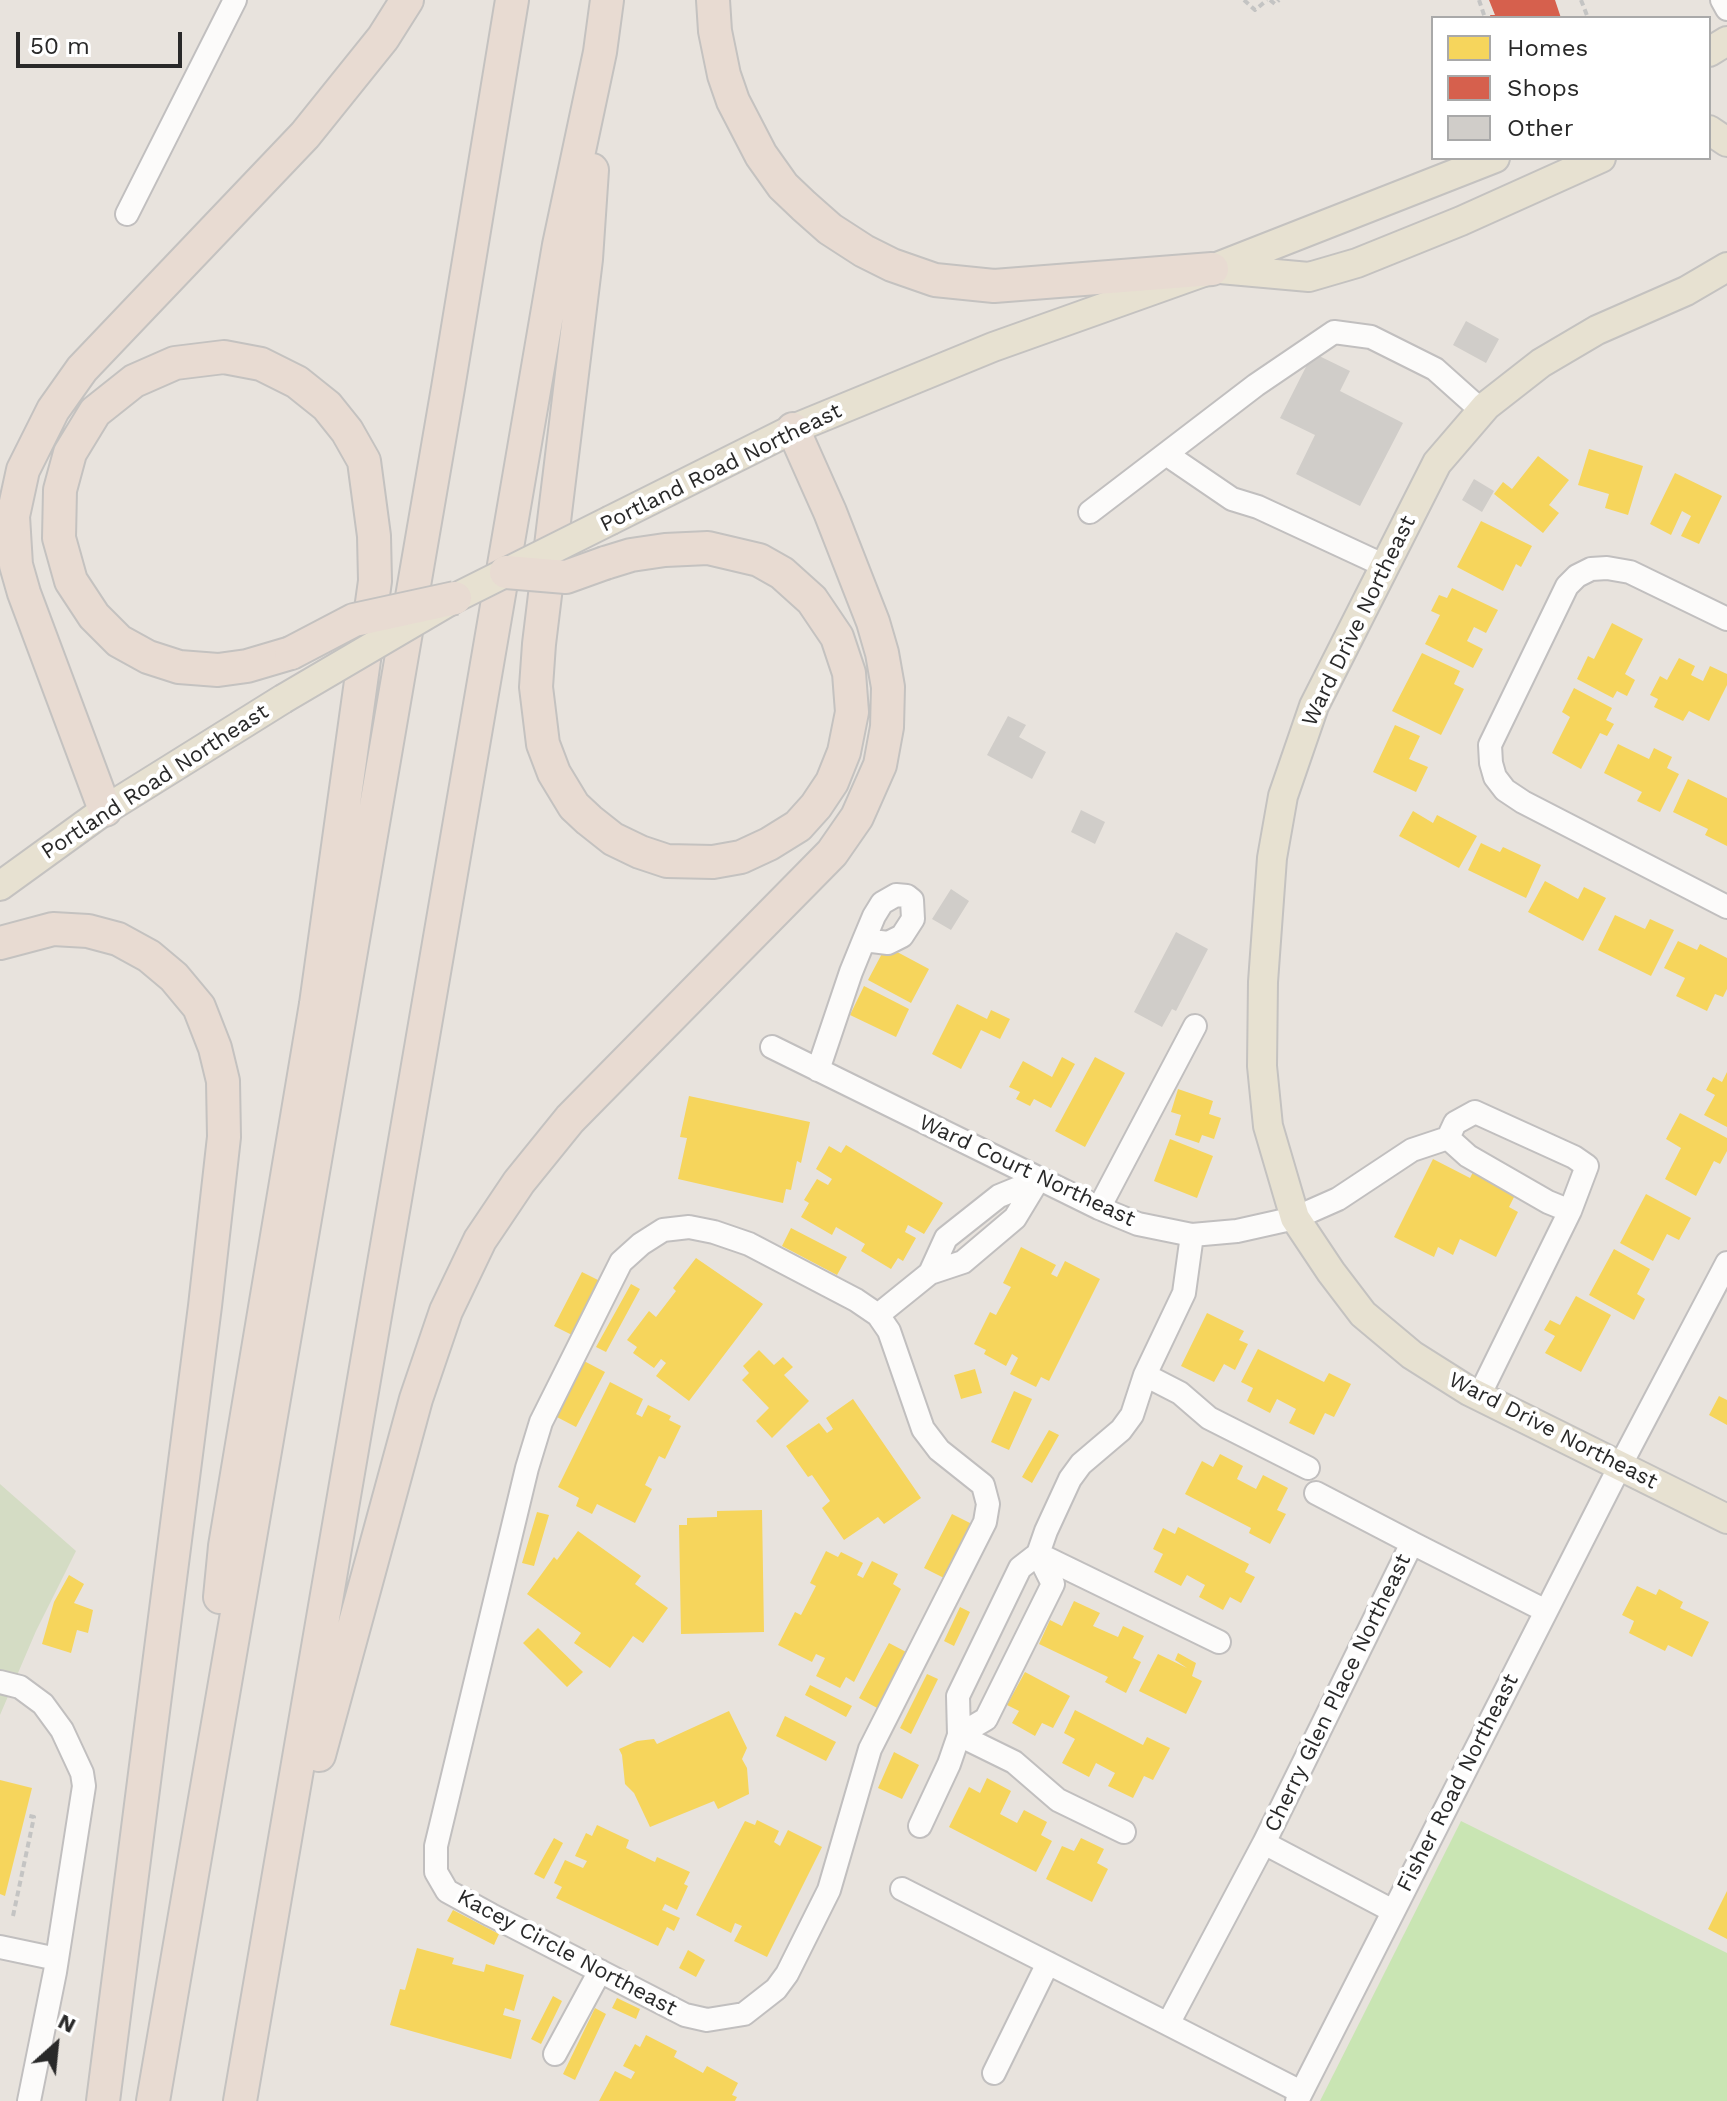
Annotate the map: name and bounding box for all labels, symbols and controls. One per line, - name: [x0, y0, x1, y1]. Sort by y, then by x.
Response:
- scale bar: [20, 16, 186, 66]
- legend: [1431, 16, 1711, 160]
- text: 50 m: [30, 32, 90, 60]
- text: Homes: [1507, 34, 1588, 62]
- text: Shops: [1507, 74, 1579, 102]
- text: Other: [1507, 114, 1574, 142]
- street label: Portland Road Northeast: [596, 398, 846, 538]
- street label: Ward Drive Northeast: [1296, 511, 1422, 731]
- street label: Portland Road Northeast: [36, 699, 274, 865]
- street label: Ward Court Northeast: [915, 1109, 1139, 1233]
- street label: Ward Drive Northeast: [1444, 1367, 1662, 1495]
- street label: Cherry Glen Place Northeast: [1259, 1550, 1417, 1836]
- street label: Fisher Road Northeast: [1392, 1670, 1524, 1896]
- street label: Kacey Circle Northeast: [453, 1884, 681, 2022]
- north arrow: [16, 2005, 96, 2085]
- text: N: [54, 2008, 80, 2038]

